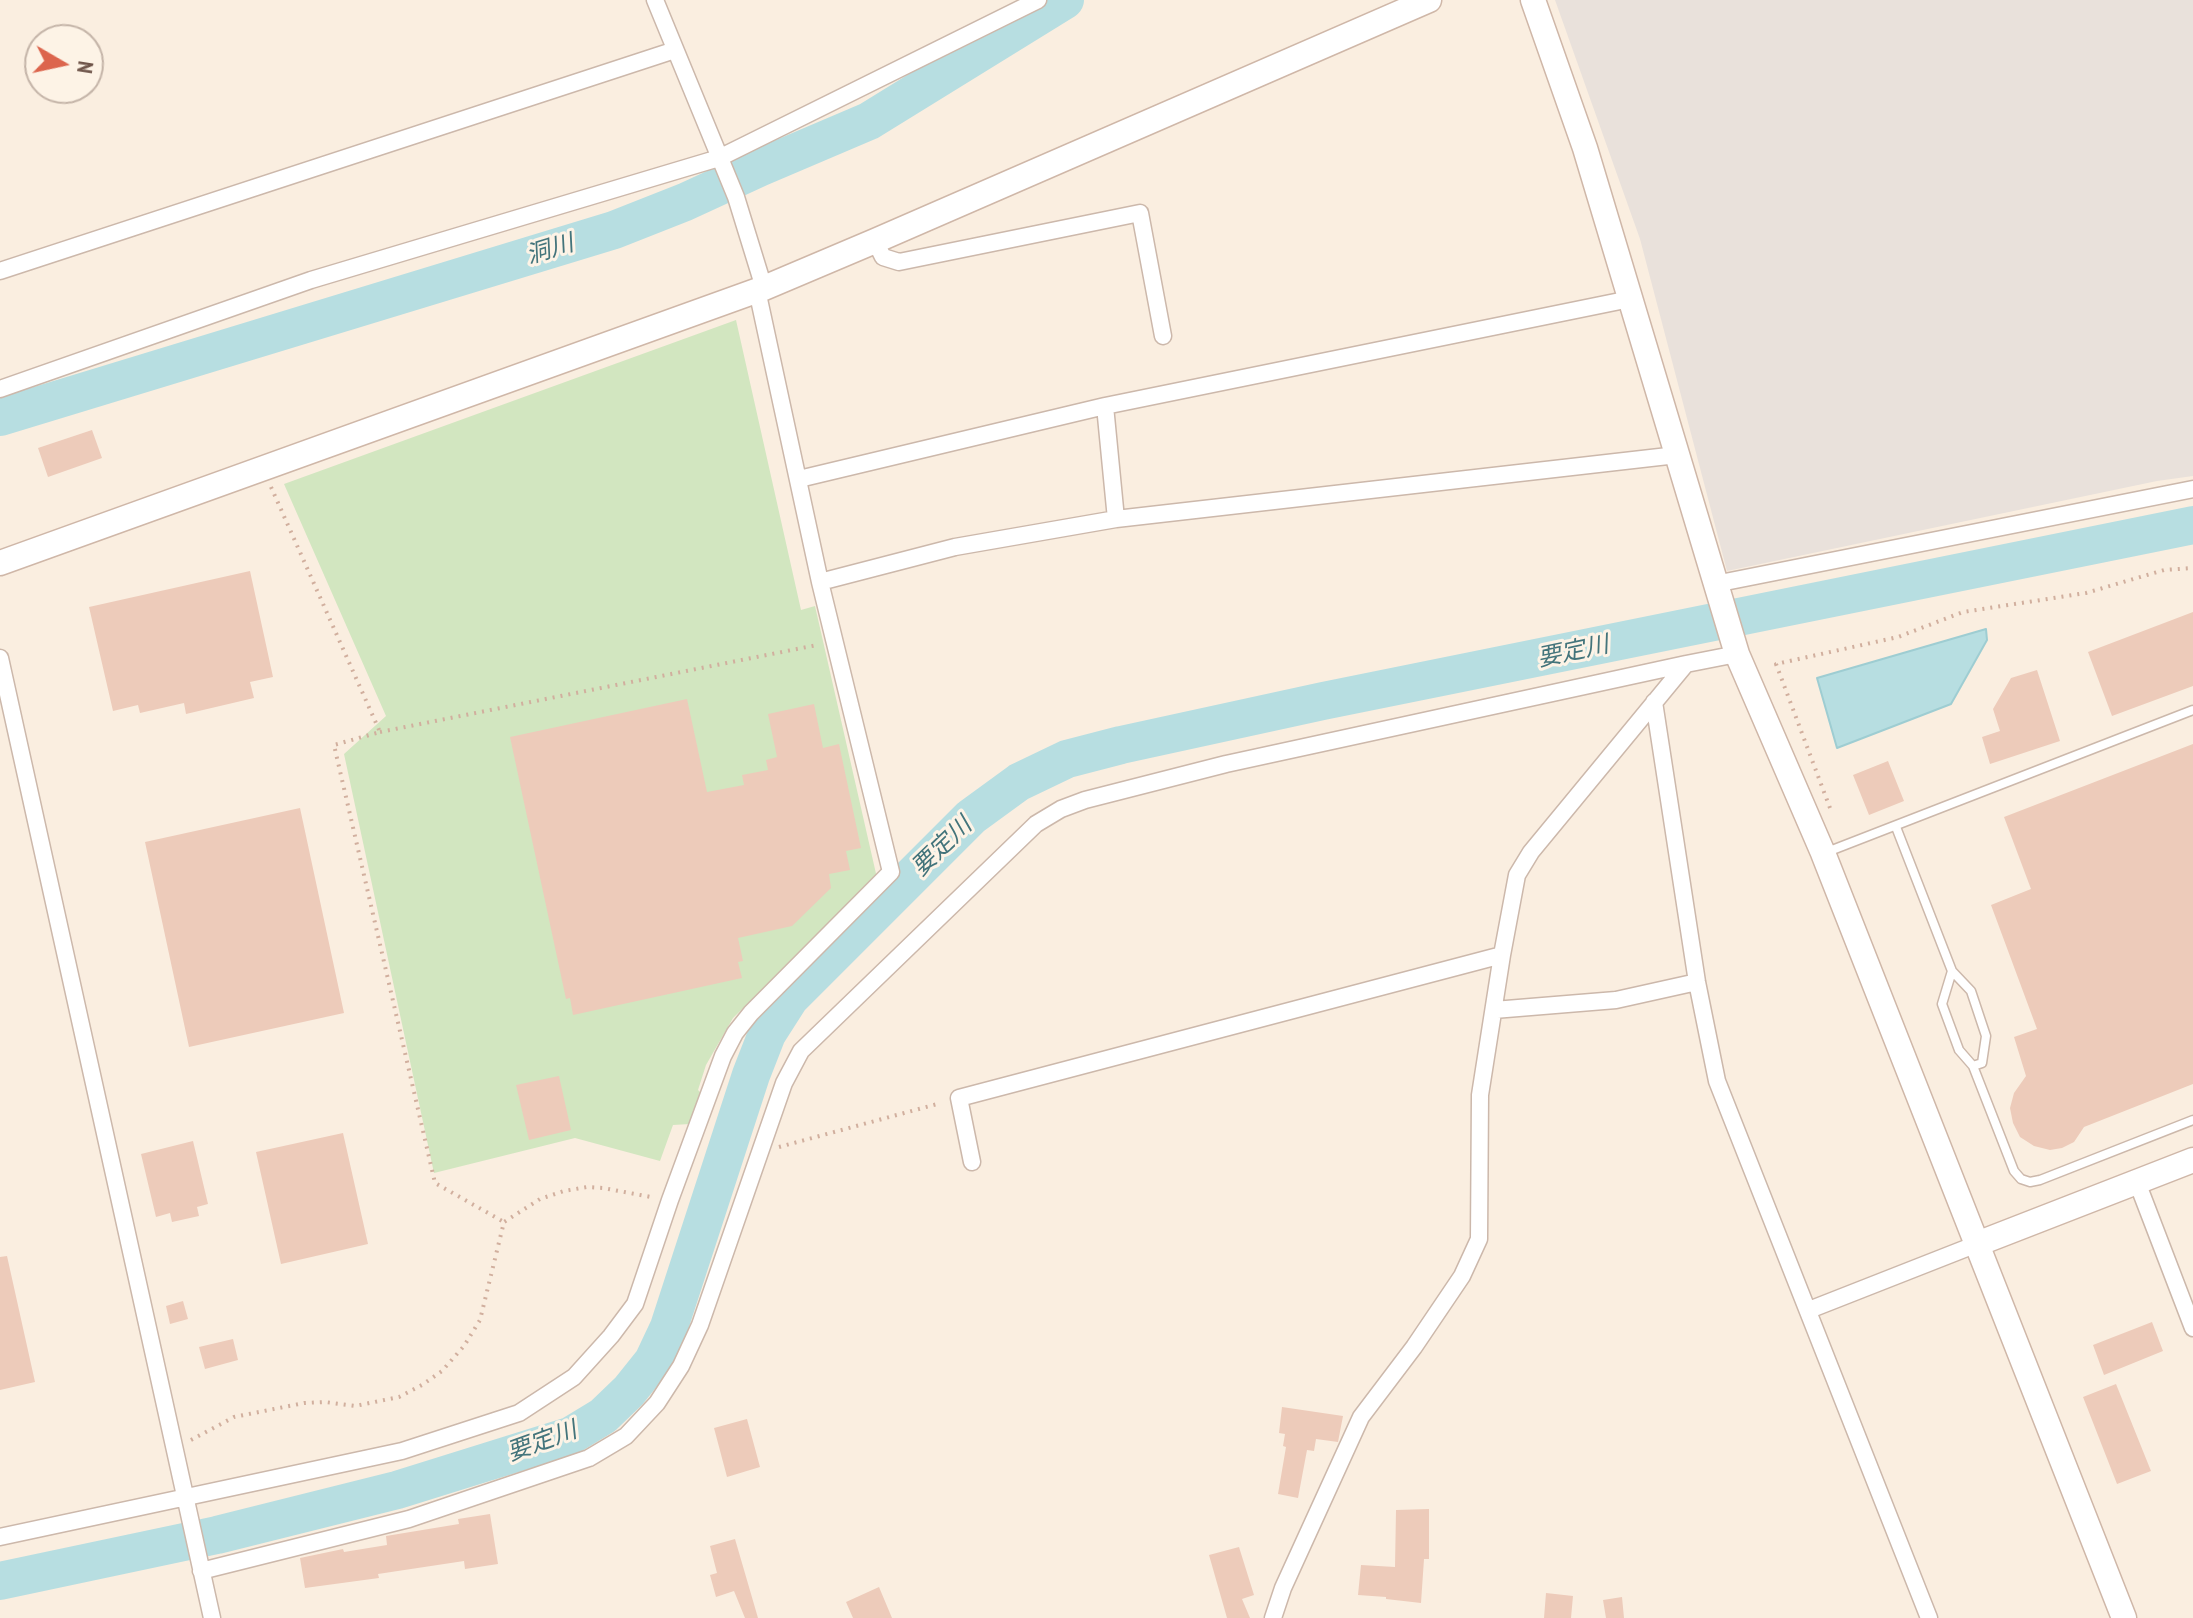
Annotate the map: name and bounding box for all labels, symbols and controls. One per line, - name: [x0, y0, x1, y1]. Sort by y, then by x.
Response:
- north arrow: [24, 24, 104, 104]
- text: N: [71, 59, 100, 75]
- water label: 洞川: [523, 229, 577, 271]
- water label: 要定川: [1535, 630, 1611, 674]
- water label: 要定川: [906, 812, 978, 882]
- water label: 要定川: [503, 1416, 581, 1468]

